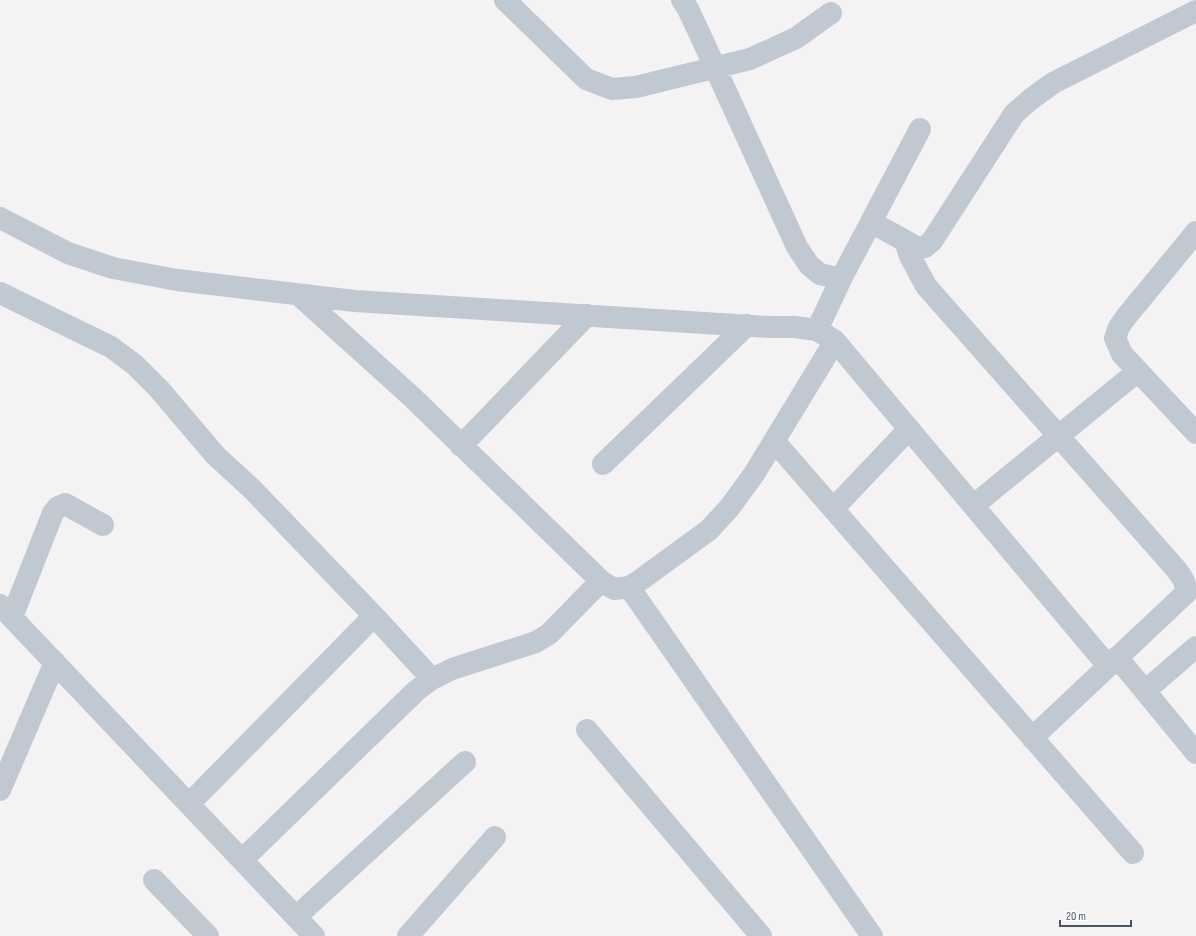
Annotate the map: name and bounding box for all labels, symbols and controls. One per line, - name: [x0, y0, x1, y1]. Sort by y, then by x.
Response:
- scale bar: [1060, 902, 1131, 928]
- text: 20 m: [1066, 909, 1086, 924]

